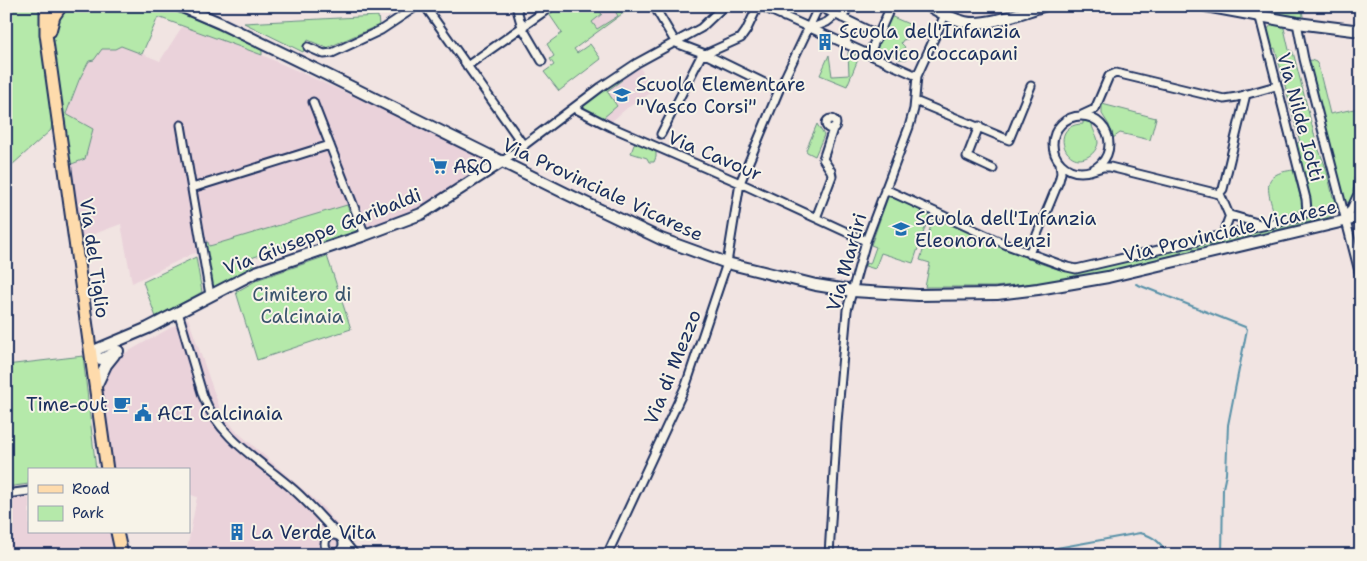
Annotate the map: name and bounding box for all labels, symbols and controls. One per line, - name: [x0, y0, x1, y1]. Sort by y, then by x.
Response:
- place label: Scuola dell'Infanzia Lodovico Coccapani: [839, 19, 1021, 66]
- building icon: Scuola dell'Infanzia Lodovico Coccapani: [815, 32, 835, 52]
- street label: Via Nilde Iotti: [1271, 50, 1330, 184]
- place label: Scuola Elementare "Vasco Corsi": [636, 72, 806, 119]
- school or university icon: Scuola Elementare "Vasco Corsi": [612, 85, 632, 105]
- street label: Via Cavour: [664, 124, 766, 187]
- street label: Via Provinciale Vicarese: [498, 132, 707, 247]
- place label: A&O: [453, 154, 492, 179]
- supermarket icon: A&O: [429, 156, 449, 176]
- street label: Via Giuseppe Garibaldi: [220, 182, 425, 281]
- street label: Via Provinciale Vicarese: [1121, 194, 1339, 267]
- street label: Via del Tiglio: [74, 196, 115, 320]
- place label: Scuola dell'Infanzia Eleonora Lenzi: [915, 206, 1097, 253]
- street label: Via Martiri: [821, 210, 872, 314]
- school or university icon: Scuola dell'Infanzia Eleonora Lenzi: [891, 219, 911, 239]
- park label: Cimitero di Calcinaia: [252, 282, 352, 329]
- street label: Via di Mezzo: [638, 306, 707, 428]
- place label: Time-out: [26, 392, 108, 417]
- cafe icon: Time-out: [112, 394, 132, 414]
- place label: ACI Calcinaia: [157, 401, 283, 426]
- public building icon: ACI Calcinaia: [133, 403, 153, 423]
- legend: [28, 468, 190, 534]
- text: Road: [72, 479, 110, 499]
- text: Park: [72, 503, 104, 523]
- place label: La Verde Vita: [251, 520, 376, 545]
- building icon: La Verde Vita: [227, 522, 247, 542]

